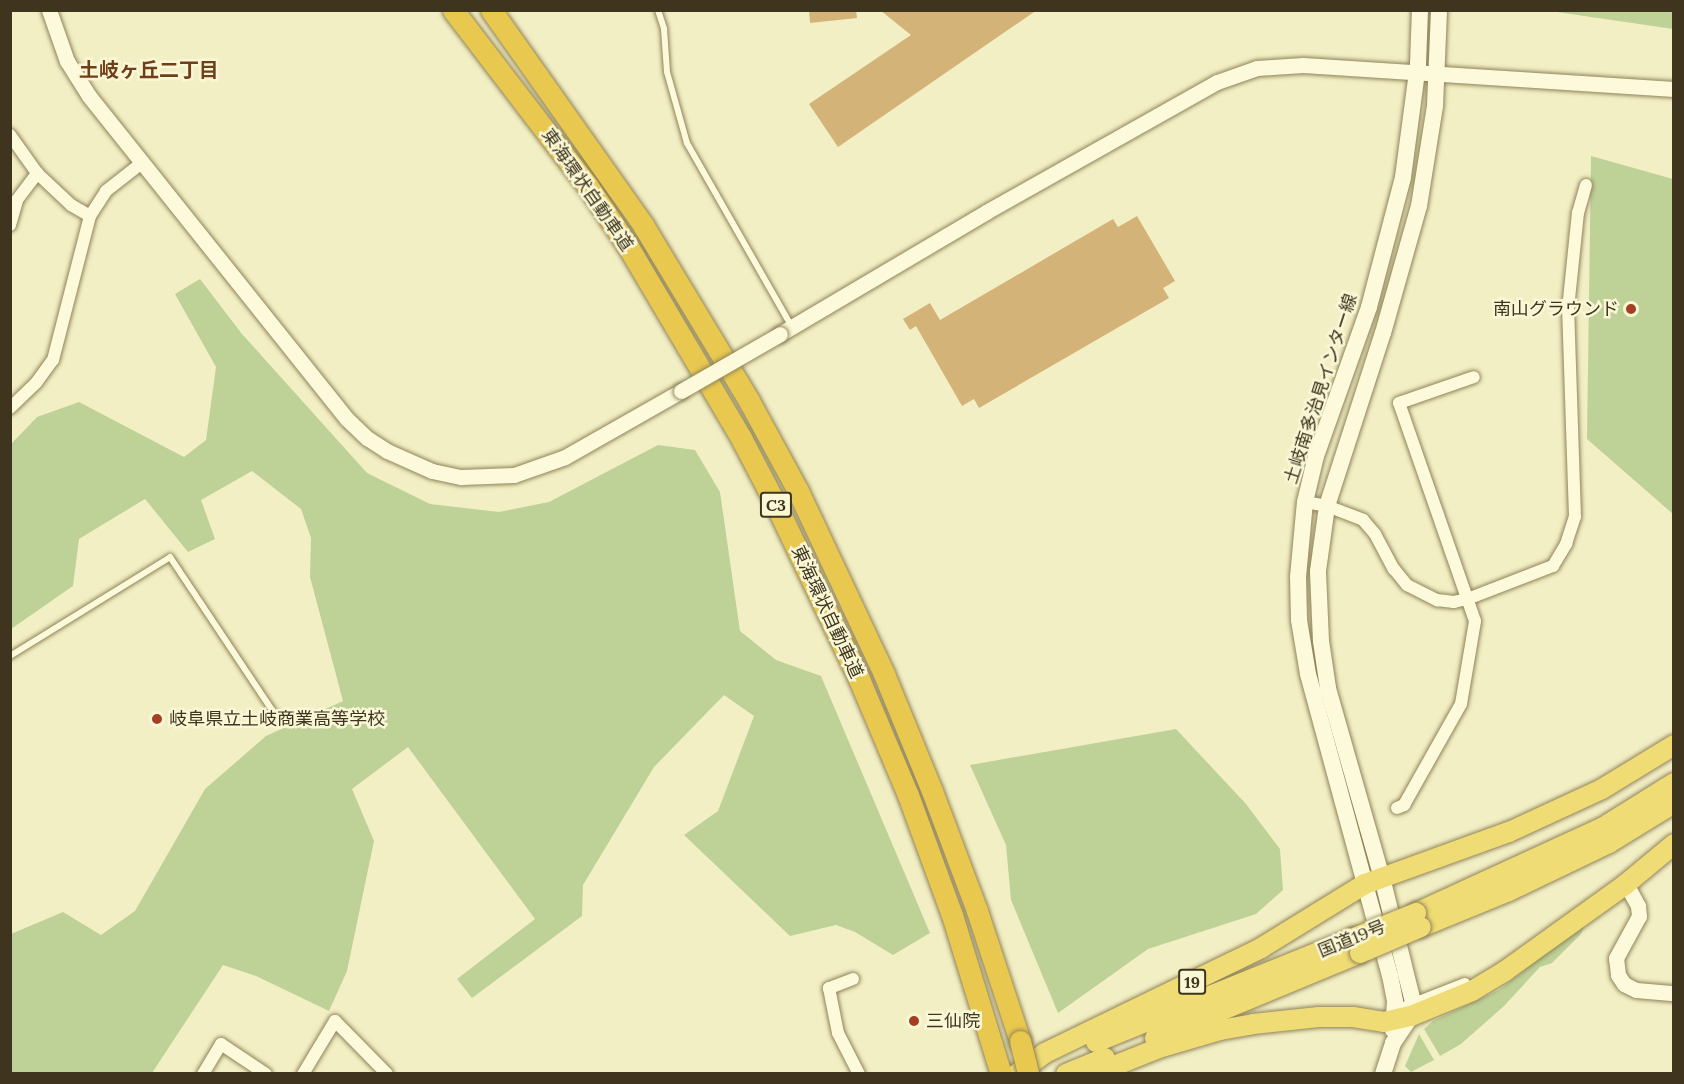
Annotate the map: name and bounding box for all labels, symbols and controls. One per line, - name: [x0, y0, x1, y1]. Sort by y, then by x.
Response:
- district label: 土岐ヶ丘二丁目: [79, 57, 219, 81]
- street label: 東海環状自動車道: [537, 125, 637, 255]
- street label: 土岐南多治見インター線: [1280, 292, 1362, 486]
- place label: 南山グラウンド: [1493, 298, 1619, 320]
- marker: 南山グラウンド: [1624, 302, 1638, 316]
- road number: C3: [760, 492, 792, 518]
- street label: 東海環状自動車道: [787, 542, 867, 682]
- place label: 岐阜県立土岐商業高等学校: [169, 708, 385, 730]
- marker: 岐阜県立土岐商業高等学校: [150, 712, 164, 726]
- street label: 国道19号: [1315, 916, 1389, 962]
- road number: 19: [1177, 969, 1207, 995]
- place label: 三仙院: [926, 1010, 980, 1032]
- marker: 三仙院: [907, 1014, 921, 1028]

